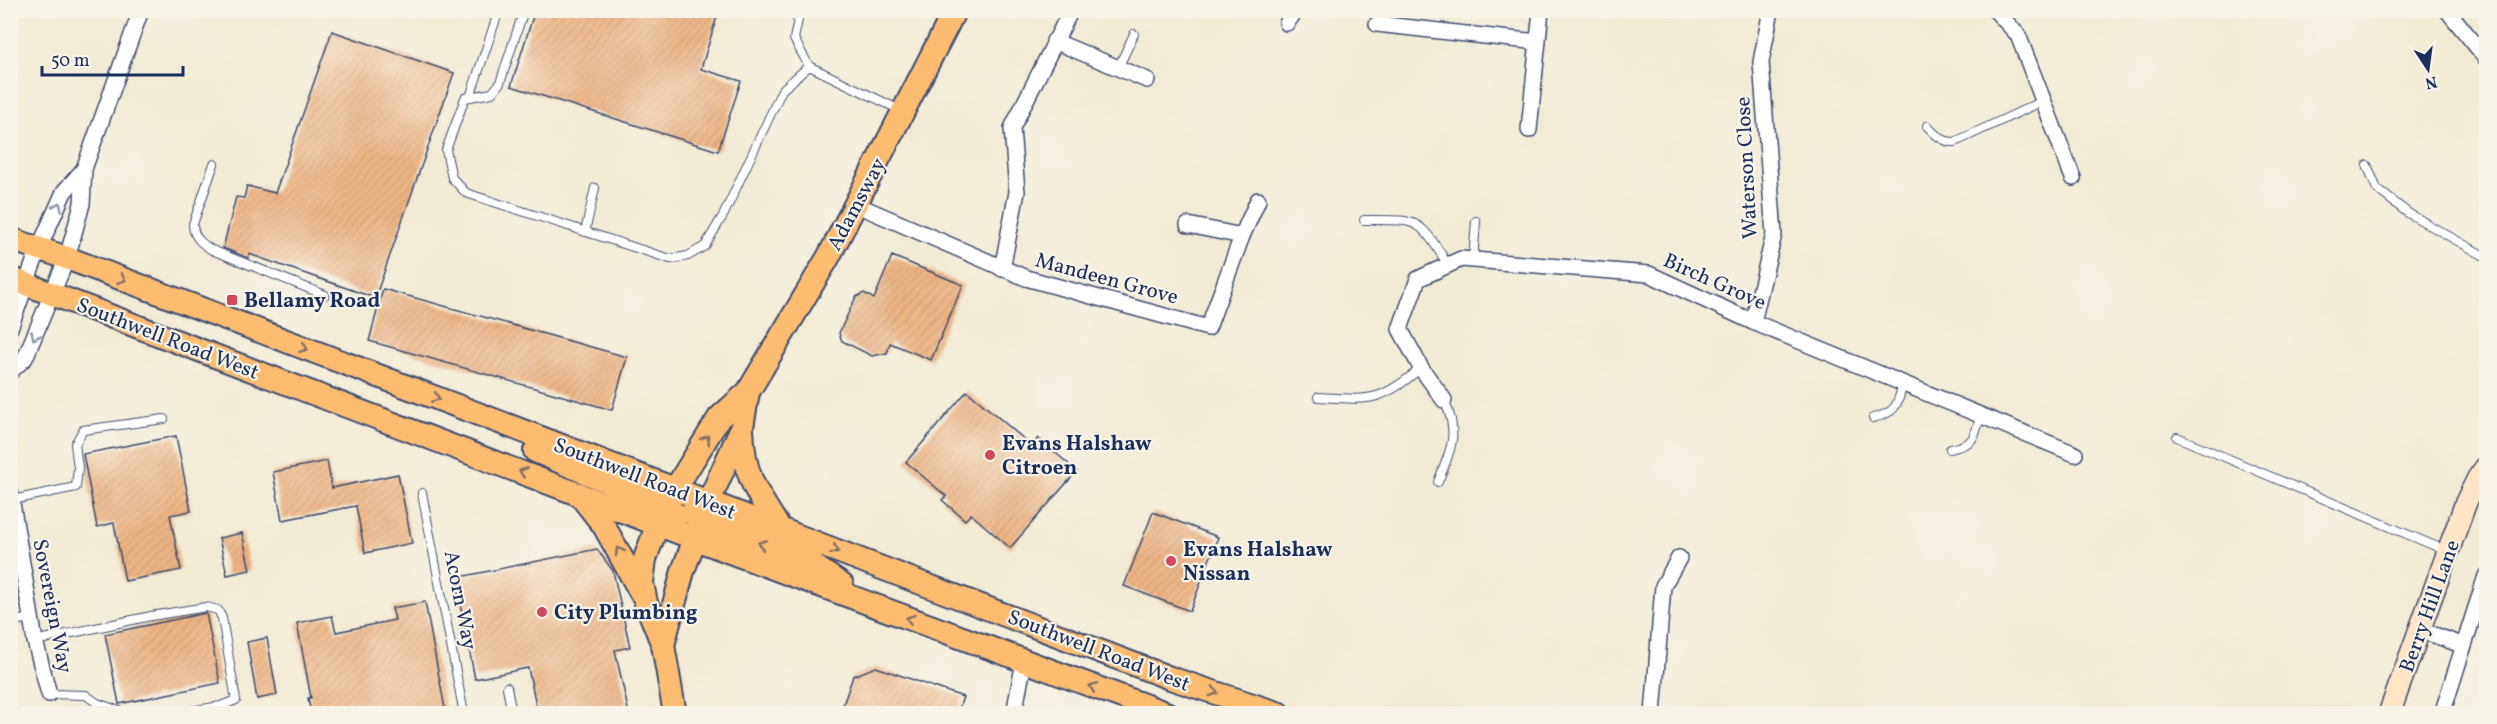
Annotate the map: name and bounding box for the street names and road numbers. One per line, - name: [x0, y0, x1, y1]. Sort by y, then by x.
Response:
- street label: Waterson Close: [1729, 96, 1766, 240]
- street label: Adamsway: [821, 153, 894, 256]
- street label: Mandeen Grove: [1032, 246, 1181, 312]
- street label: Birch Grove: [1658, 247, 1770, 318]
- street label: Southwell Road West: [72, 291, 263, 388]
- street label: Southwell Road West: [549, 431, 740, 528]
- street label: Berry Hill Lane: [2393, 536, 2468, 677]
- street label: Sovereign Way: [24, 537, 79, 676]
- street label: Acorn Way: [436, 548, 483, 653]
- street label: Southwell Road West: [1003, 603, 1194, 700]

